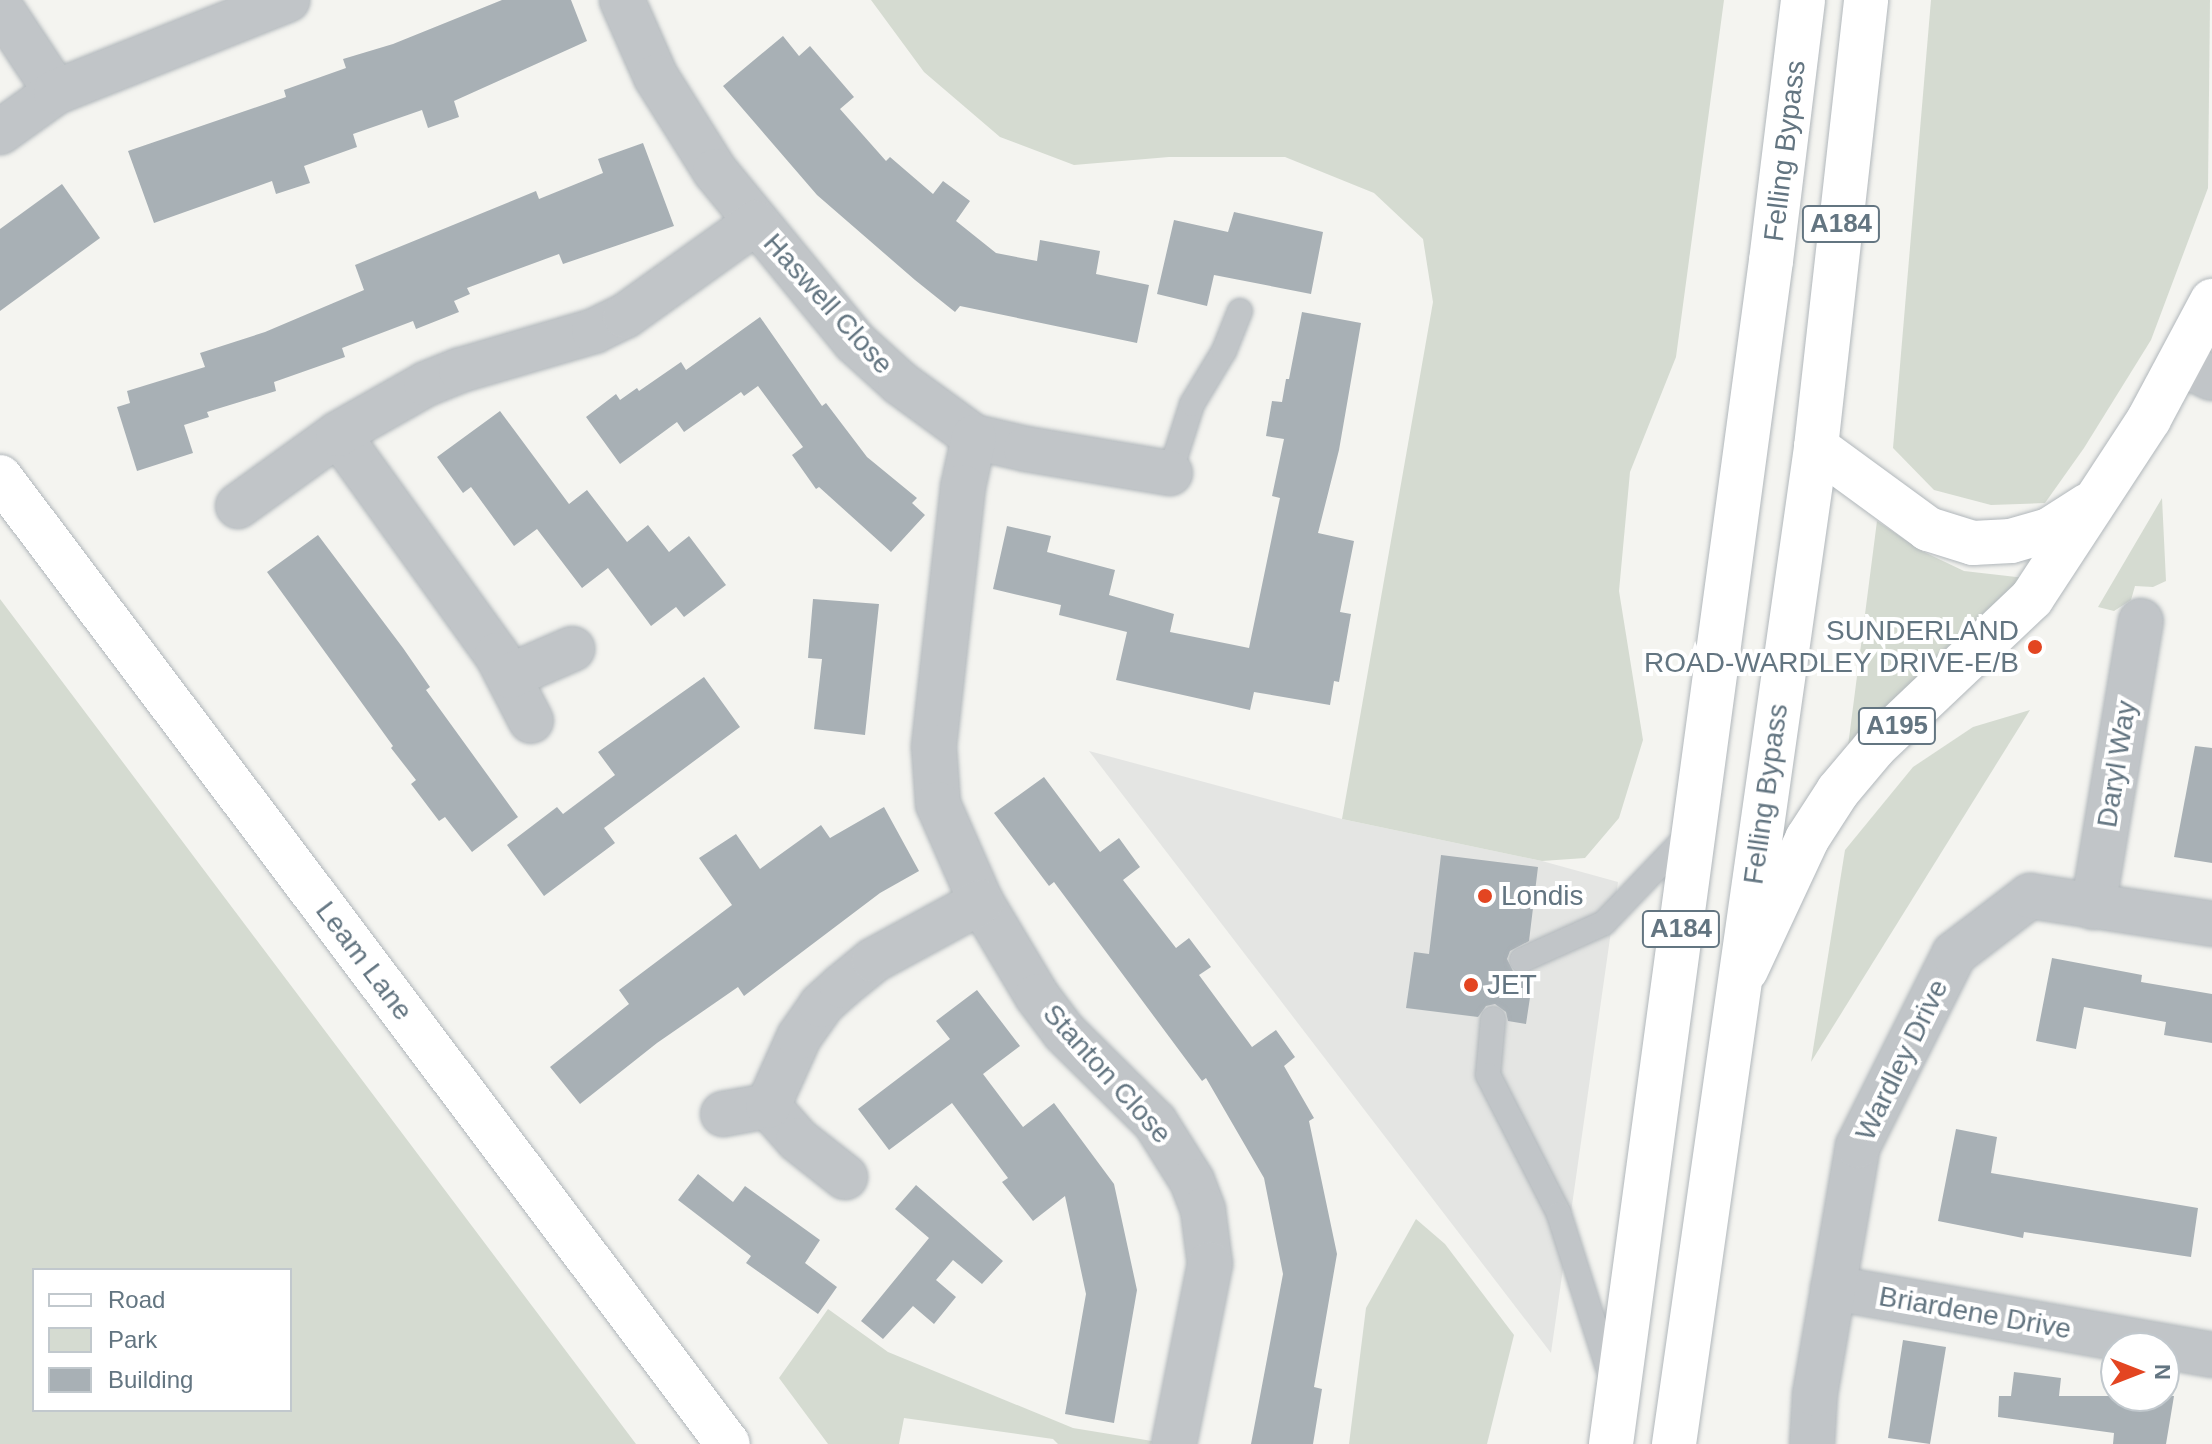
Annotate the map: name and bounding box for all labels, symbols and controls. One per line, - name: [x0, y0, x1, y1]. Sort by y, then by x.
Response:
- street label: Felling Bypass: [1757, 59, 1813, 243]
- road number: A184: [1801, 202, 1881, 246]
- street label: Haswell Close: [756, 227, 900, 381]
- place label: SUNDERLAND ROAD-WARDLEY DRIVE-E/B: [1644, 614, 2019, 680]
- marker: SUNDERLAND ROAD-WARDLEY DRIVE-E/B: [2026, 638, 2044, 656]
- street label: Daryl Way: [2090, 698, 2144, 830]
- street label: Felling Bypass: [1737, 702, 1795, 886]
- road number: A195: [1857, 704, 1937, 748]
- place label: Londis: [1501, 879, 1584, 913]
- marker: Londis: [1476, 887, 1494, 905]
- street label: Leam Lane: [308, 895, 420, 1027]
- road number: A184: [1641, 907, 1721, 951]
- place label: JET: [1487, 968, 1537, 1002]
- street label: Wardley Drive: [1849, 974, 1955, 1146]
- marker: JET: [1462, 976, 1480, 994]
- street label: Stanton Close: [1036, 997, 1178, 1151]
- legend: [32, 1268, 292, 1412]
- street label: Briardene Drive: [1876, 1280, 2074, 1346]
- text: Road: [108, 1286, 165, 1313]
- text: Park: [108, 1326, 157, 1353]
- north arrow: [2100, 1332, 2180, 1412]
- text: N: [2150, 1364, 2175, 1380]
- text: Building: [108, 1366, 193, 1393]

